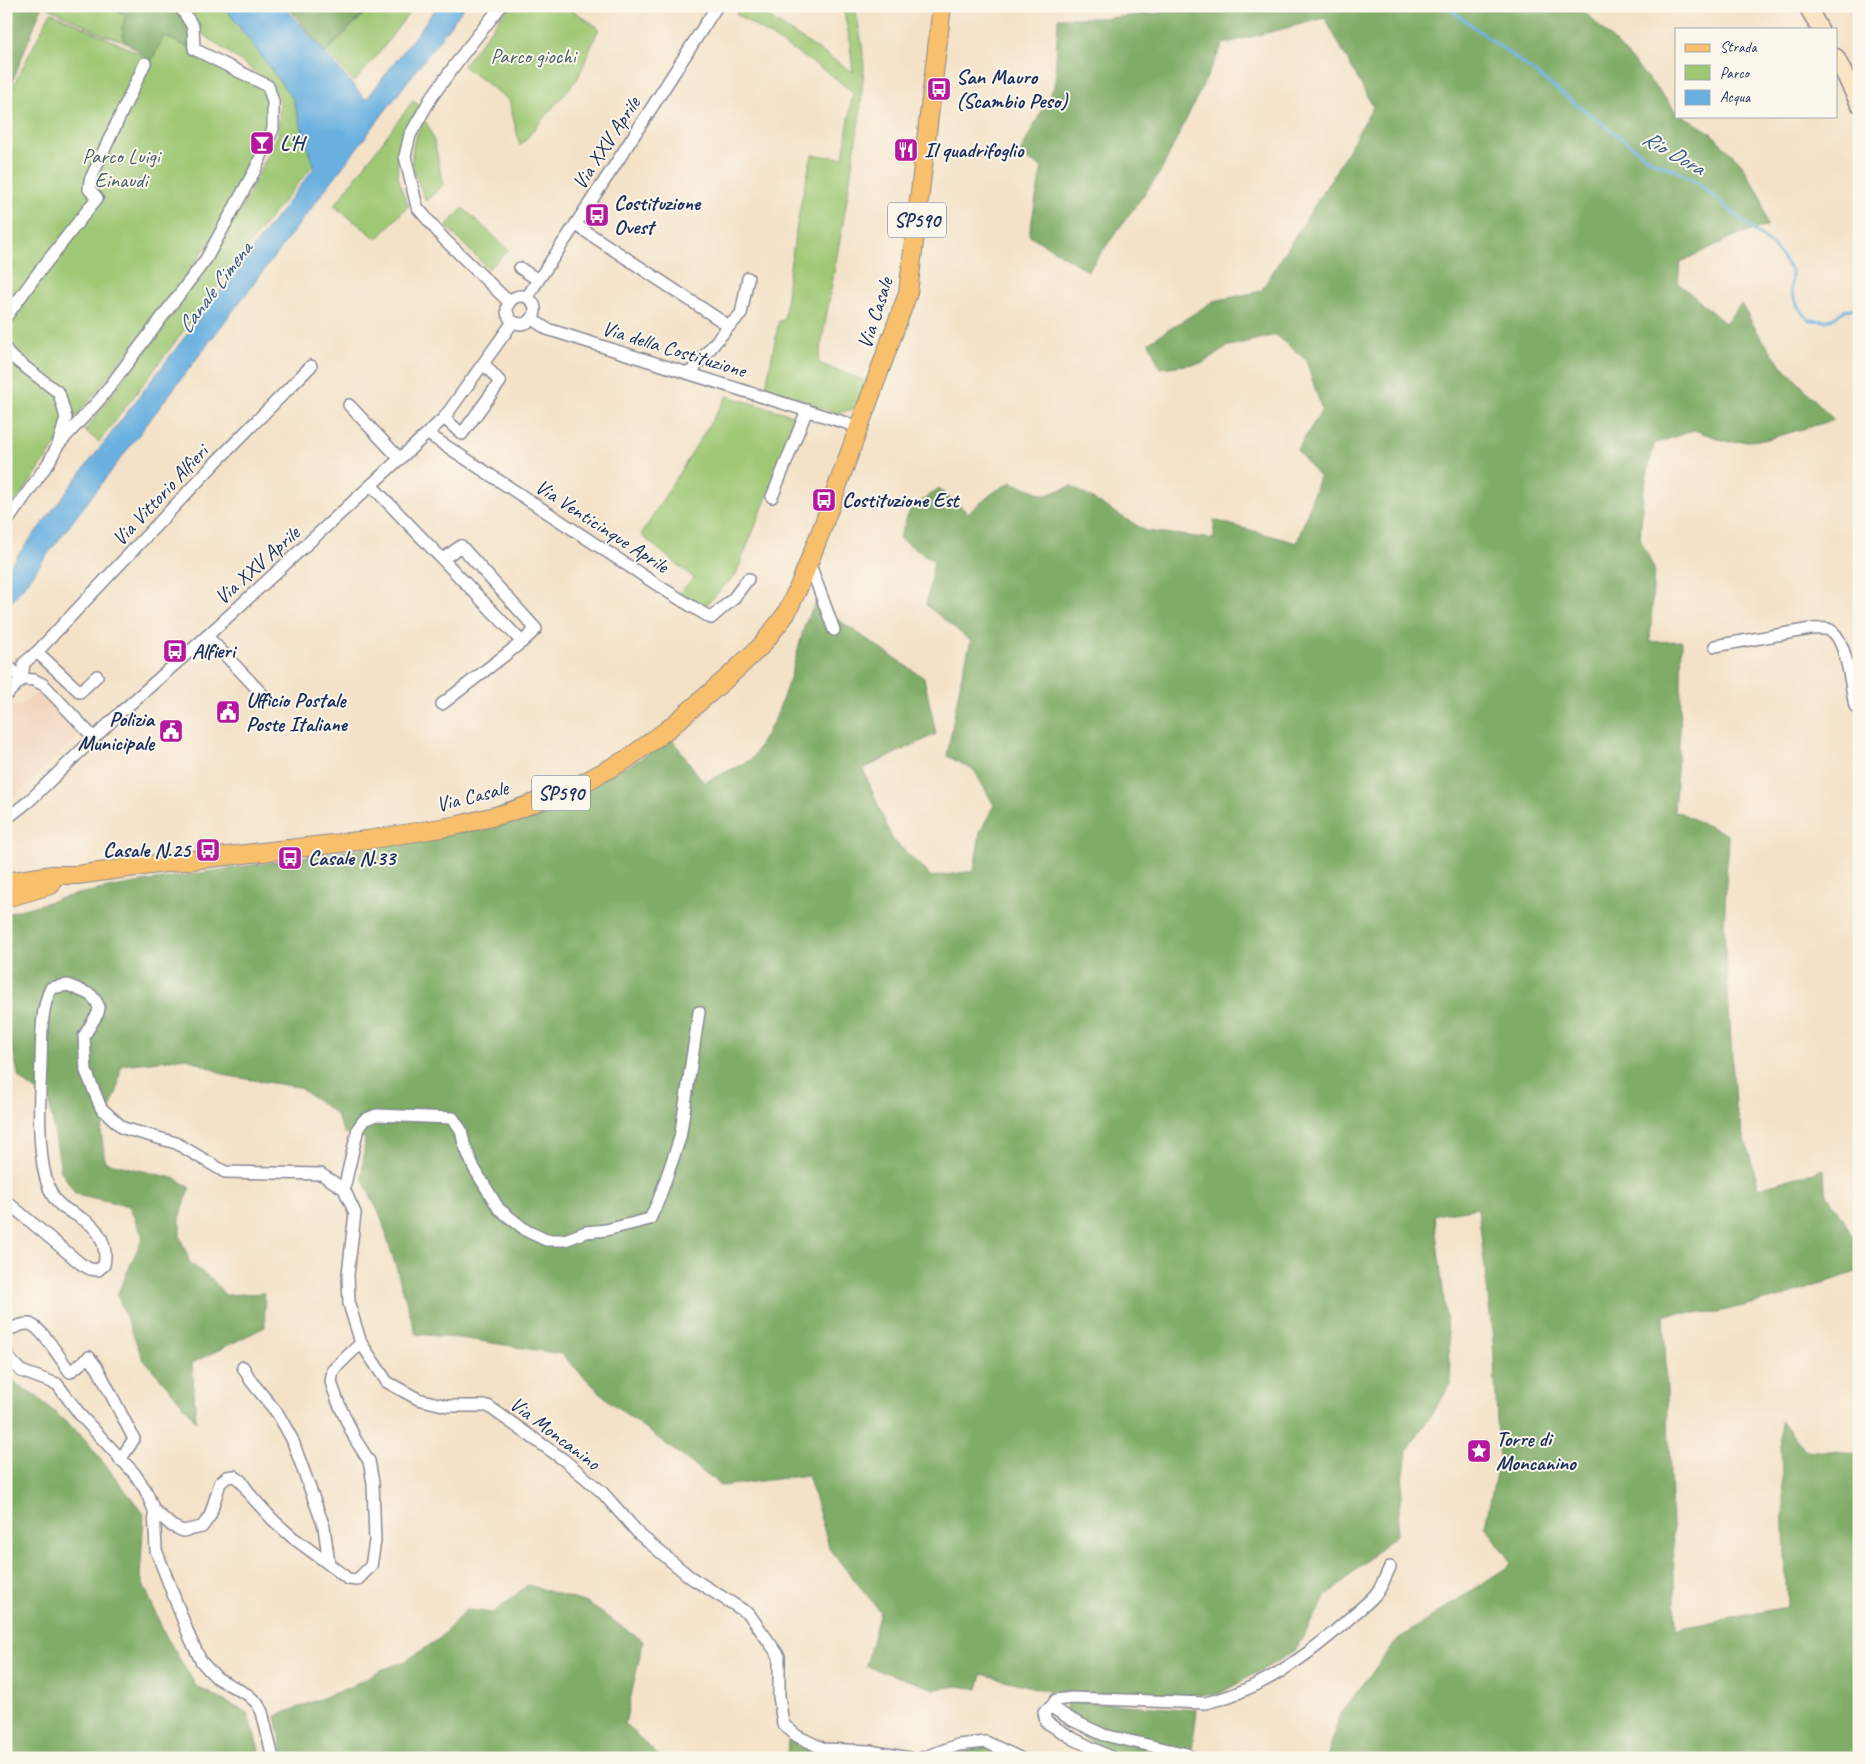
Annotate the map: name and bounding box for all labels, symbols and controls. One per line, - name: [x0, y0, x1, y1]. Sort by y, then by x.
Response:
- legend: [1675, 28, 1838, 118]
- text: Strada: [1720, 38, 1757, 57]
- park label: Parco giochi: [490, 43, 579, 69]
- place label: San Mauro (Scambio Peso): [956, 64, 1069, 114]
- text: Parco: [1720, 64, 1751, 83]
- bus stop icon: San Mauro (Scambio Peso): [926, 76, 952, 102]
- text: Acqua: [1720, 88, 1751, 107]
- street label: Via XXV Aprile: [566, 91, 646, 194]
- water label: Rio Dora: [1638, 124, 1712, 183]
- bar icon: L'H: [249, 130, 275, 156]
- place label: L'H: [280, 130, 307, 156]
- restaurant icon: Il quadrifoglio: [893, 137, 919, 163]
- place label: Il quadrifoglio: [924, 137, 1025, 163]
- park label: Parco Luigi Einaudi: [82, 143, 163, 193]
- place label: Costituzione Ovest: [614, 190, 702, 240]
- bus stop icon: Costituzione Ovest: [584, 202, 610, 228]
- road number: SP590: [888, 202, 946, 238]
- water label: Canale Cimena: [171, 234, 260, 339]
- street label: Via Casale: [851, 273, 899, 352]
- street label: Via della Costituzione: [599, 315, 751, 384]
- street label: Via Vittorio Alfieri: [106, 437, 216, 551]
- street label: Via Venticinque Aprile: [530, 473, 675, 579]
- bus stop icon: Costituzione Est: [811, 487, 837, 513]
- place label: Costituzione Est: [842, 487, 961, 513]
- street label: Via XXV Aprile: [209, 519, 306, 610]
- bus stop icon: Alfieri: [162, 638, 188, 664]
- place label: Alfieri: [192, 638, 238, 664]
- place label: Ufficio Postale Poste Italiane: [246, 687, 349, 737]
- public building icon: Ufficio Postale Poste Italiane: [215, 699, 241, 725]
- place label: Polizia Municipale: [78, 706, 156, 756]
- public building icon: Polizia Municipale: [158, 718, 184, 744]
- street label: Via Casale: [433, 774, 512, 817]
- road number: SP590: [532, 776, 590, 810]
- place label: Casale N.25: [103, 837, 192, 863]
- bus stop icon: Casale N.25: [195, 837, 221, 863]
- bus stop icon: Casale N.33: [277, 845, 303, 871]
- place label: Casale N.33: [308, 845, 398, 871]
- street label: Via Moncanino: [505, 1391, 607, 1476]
- place label: Torre di Moncanino: [1496, 1426, 1577, 1476]
- place icon: Torre di Moncanino: [1466, 1438, 1492, 1464]

